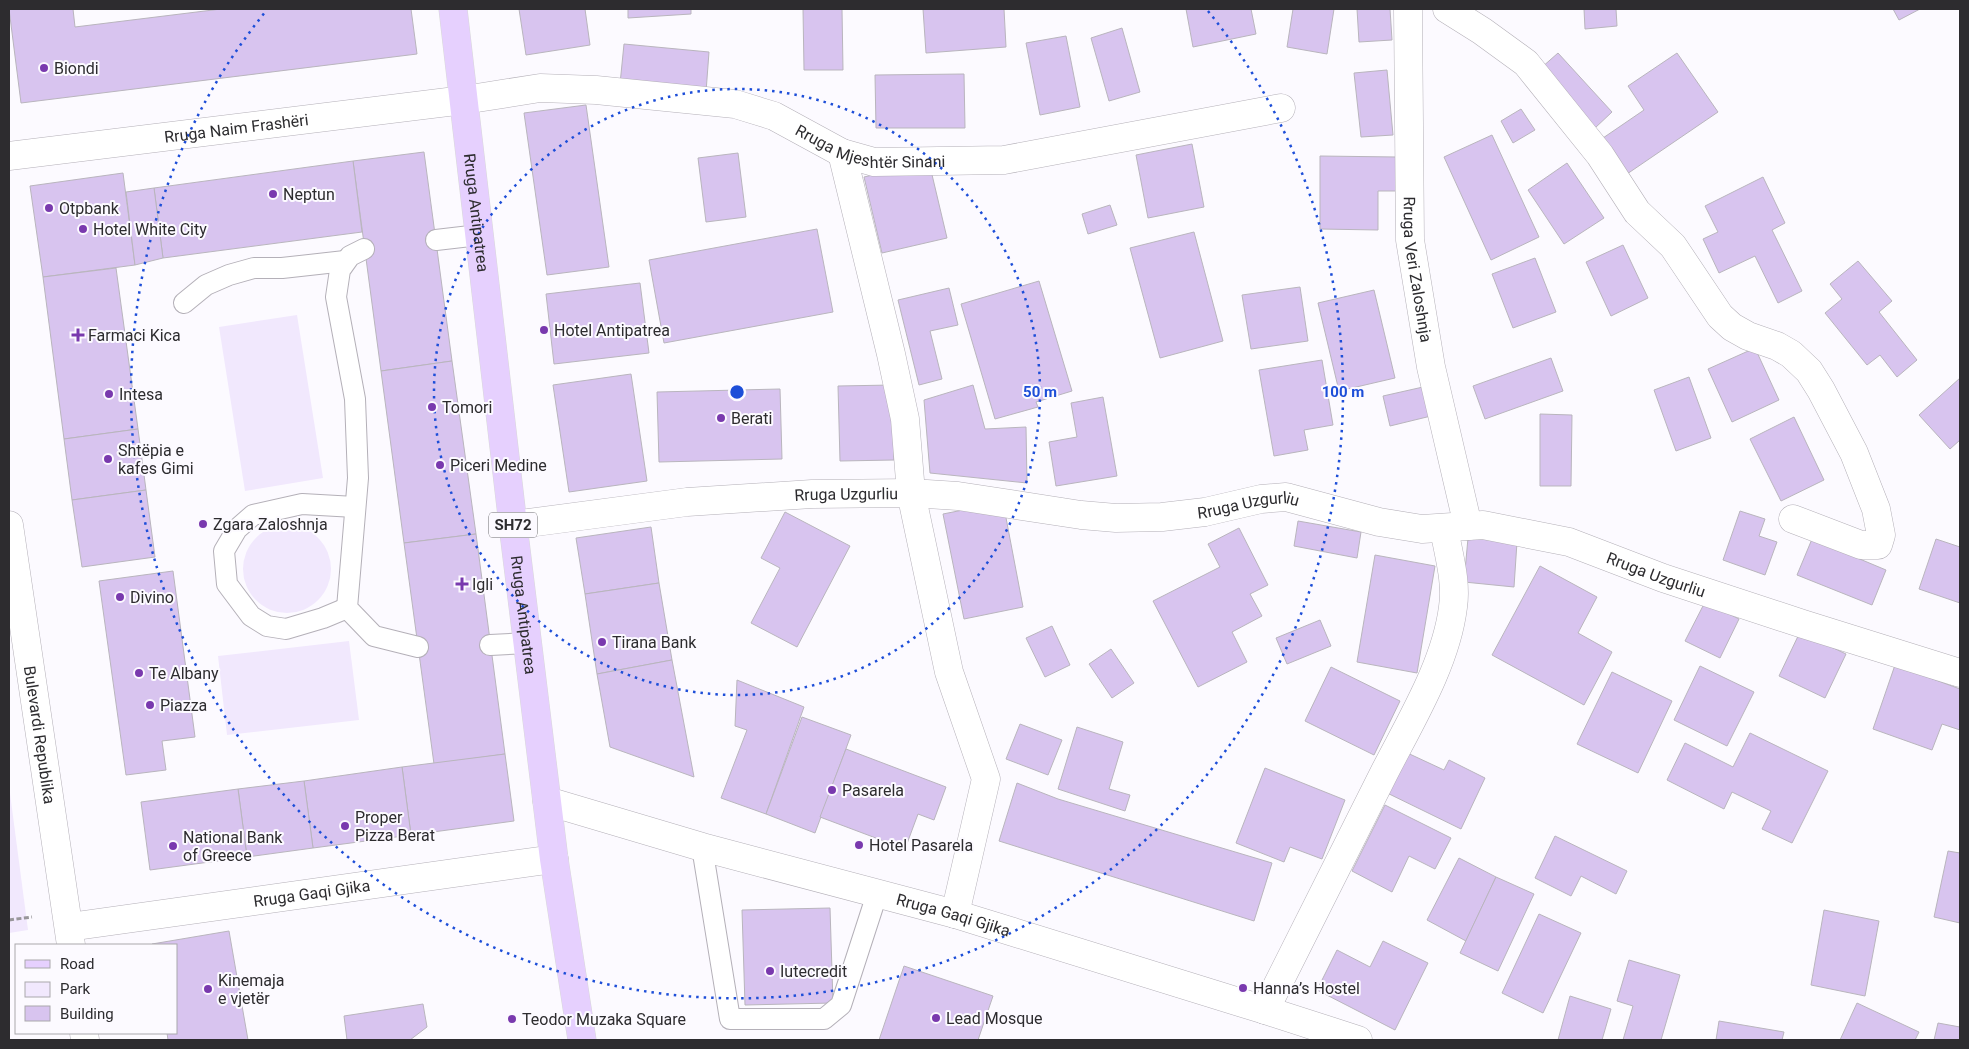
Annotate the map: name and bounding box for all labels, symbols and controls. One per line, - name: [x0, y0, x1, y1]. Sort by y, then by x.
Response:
- place label: Biondi: [54, 59, 99, 78]
- marker: Biondi: [38, 62, 50, 74]
- street label: Rruga Naim Frashëri: [163, 110, 310, 147]
- street label: Rruga Mjeshtër Sinani: [792, 121, 946, 172]
- street label: Rruga Antipatrea: [460, 152, 493, 273]
- place label: Neptun: [283, 185, 335, 204]
- marker: Neptun: [267, 188, 279, 200]
- street label: Rruga Veri Zaloshnja: [1400, 196, 1436, 344]
- place label: Otpbank: [59, 199, 120, 218]
- marker: Otpbank: [43, 202, 55, 214]
- place label: Hotel White City: [93, 220, 207, 239]
- marker: Hotel White City: [77, 223, 89, 235]
- place label: Hotel Antipatrea: [554, 321, 670, 340]
- marker: Hotel Antipatrea: [538, 324, 550, 336]
- place label: Farmaci Kica: [88, 326, 181, 345]
- marker: Farmaci Kica: [72, 329, 84, 341]
- centre of rings: [728, 383, 746, 401]
- text: 50 m: [1023, 383, 1057, 401]
- text: 100 m: [1322, 383, 1364, 401]
- place label: Intesa: [119, 385, 163, 404]
- marker: Intesa: [103, 388, 115, 400]
- place label: Tomori: [442, 398, 492, 417]
- marker: Tomori: [426, 401, 438, 413]
- place label: Berati: [731, 409, 772, 428]
- marker: Berati: [715, 412, 727, 424]
- place label: Shtëpia e kafes Gimi: [118, 441, 194, 478]
- marker: Shtëpia e kafes Gimi: [102, 453, 114, 465]
- place label: Piceri Medine: [450, 456, 547, 475]
- marker: Piceri Medine: [434, 459, 446, 471]
- street label: Rruga Uzgurliu: [794, 484, 898, 505]
- street label: Rruga Uzgurliu: [1196, 488, 1301, 523]
- road number: SH72: [489, 512, 537, 538]
- place label: Zgara Zaloshnja: [213, 515, 328, 534]
- marker: Zgara Zaloshnja: [197, 518, 209, 530]
- street label: Rruga Uzgurliu: [1604, 548, 1708, 601]
- street label: Rruga Antipatrea: [507, 554, 540, 675]
- place label: Igli: [472, 575, 493, 594]
- marker: Igli: [456, 578, 468, 590]
- place label: Divino: [130, 588, 174, 607]
- marker: Divino: [114, 591, 126, 603]
- place label: Tirana Bank: [612, 633, 697, 652]
- marker: Tirana Bank: [596, 636, 608, 648]
- street label: Bulevardi Republika: [20, 664, 59, 805]
- place label: Te Albany: [149, 664, 219, 683]
- marker: Te Albany: [133, 667, 145, 679]
- place label: Piazza: [160, 696, 207, 715]
- marker: Piazza: [144, 699, 156, 711]
- place label: Pasarela: [842, 781, 904, 800]
- marker: Pasarela: [826, 784, 838, 796]
- place label: Proper Pizza Berat: [355, 808, 435, 845]
- marker: Proper Pizza Berat: [339, 820, 351, 832]
- place label: National Bank of Greece: [183, 828, 283, 865]
- place label: Hotel Pasarela: [869, 836, 973, 855]
- marker: Hotel Pasarela: [853, 839, 865, 851]
- marker: National Bank of Greece: [167, 840, 179, 852]
- street label: Rruga Gaqi Gjika: [252, 876, 371, 911]
- street label: Rruga Gaqi Gjika: [894, 890, 1013, 941]
- legend: [15, 944, 178, 1034]
- text: Road: [60, 955, 94, 973]
- place label: Iutecredit: [780, 962, 847, 981]
- marker: Iutecredit: [764, 965, 776, 977]
- place label: Kinemaja e vjetër: [218, 971, 285, 1008]
- place label: Hanna’s Hostel: [1253, 979, 1360, 998]
- text: Park: [60, 980, 91, 998]
- marker: Hanna’s Hostel: [1237, 982, 1249, 994]
- marker: Kinemaja e vjetër: [202, 983, 214, 995]
- text: Building: [60, 1005, 114, 1023]
- place label: Lead Mosque: [946, 1009, 1043, 1028]
- place label: Teodor Muzaka Square: [522, 1010, 686, 1029]
- marker: Lead Mosque: [930, 1012, 942, 1024]
- marker: Teodor Muzaka Square: [506, 1013, 518, 1025]

